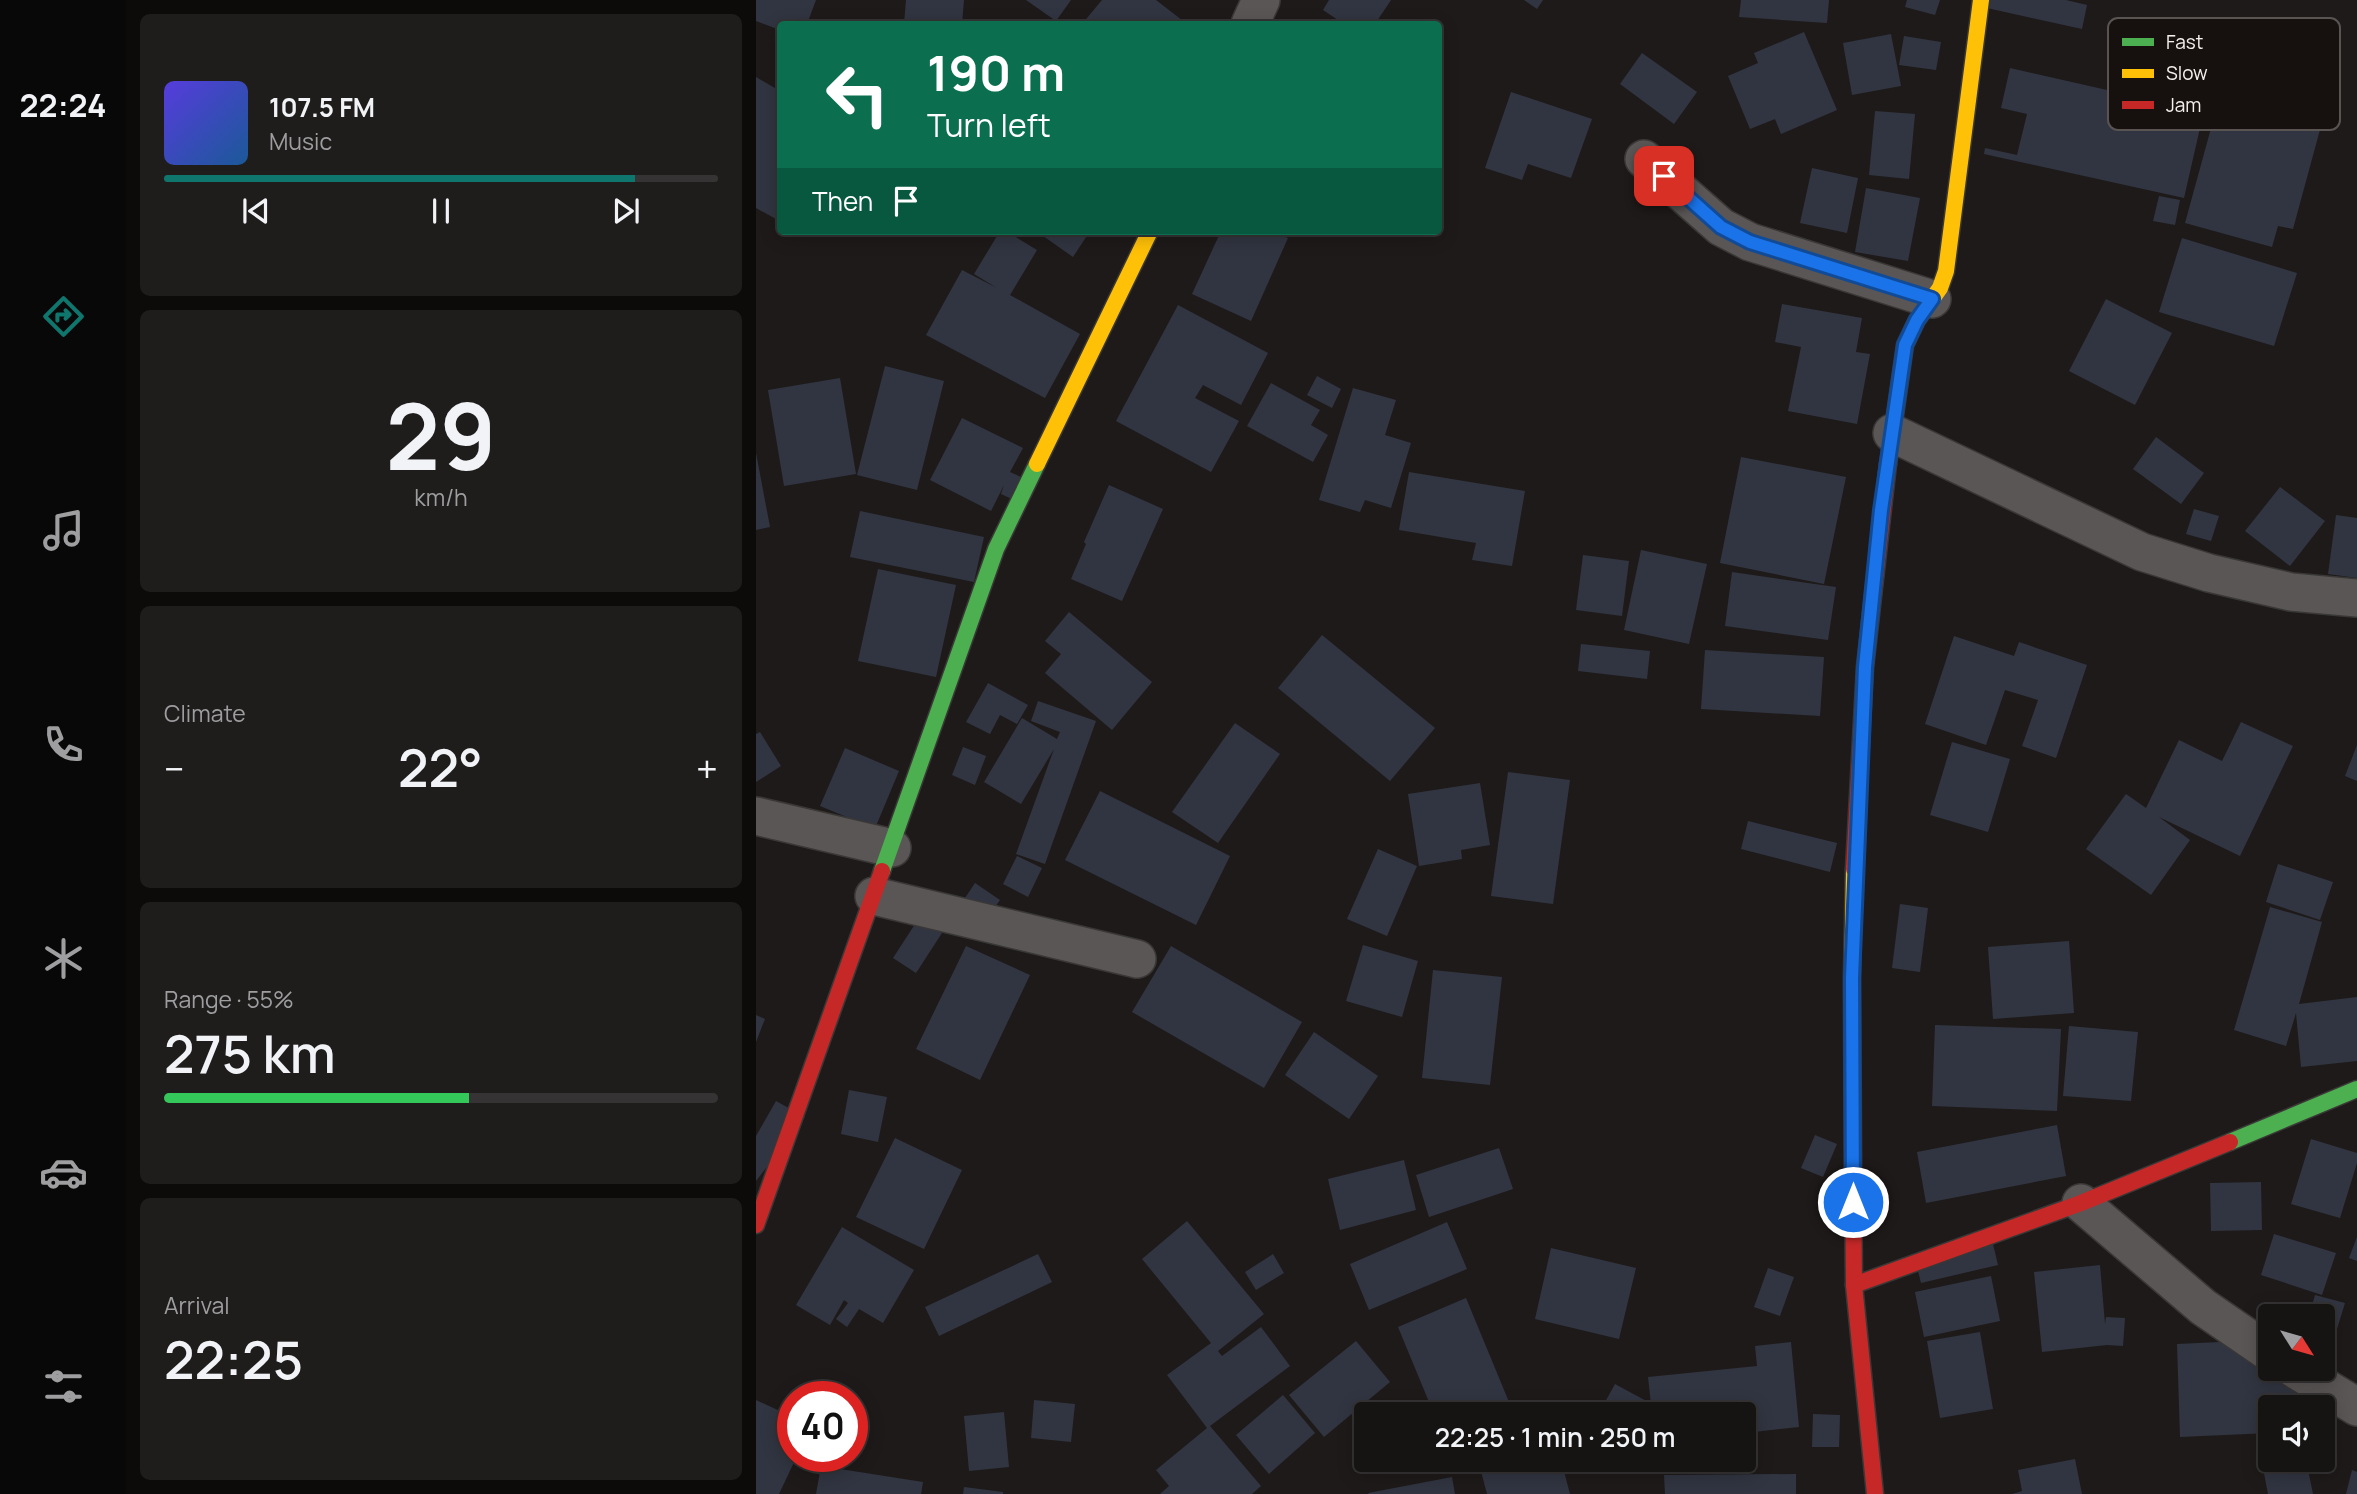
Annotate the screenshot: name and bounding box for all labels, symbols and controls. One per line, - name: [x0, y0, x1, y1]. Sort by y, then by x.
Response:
- legend: [2108, 18, 2340, 130]
- text: Fast: [2166, 29, 2203, 55]
- text: 190 m: [927, 39, 1065, 106]
- icon: left: [812, 49, 903, 140]
- text: Slow: [2166, 60, 2208, 86]
- text: 22:24: [20, 83, 106, 127]
- text: 107.5 FM: [269, 89, 375, 125]
- text: Jam: [2166, 92, 2201, 118]
- text: Turn left: [927, 103, 1051, 147]
- text: Music: [269, 125, 332, 157]
- pin: [1634, 146, 1694, 206]
- icon: arrive: [1645, 157, 1683, 195]
- icon: arrive: [887, 182, 925, 220]
- text: Then: [812, 183, 873, 219]
- icon: previous: [237, 192, 275, 230]
- icon: pause: [422, 192, 460, 230]
- icon: next: [607, 192, 645, 230]
- icon: directions: [39, 292, 88, 341]
- text: 29: [386, 373, 496, 497]
- text: km/h: [414, 481, 468, 513]
- icon: music: [39, 506, 88, 555]
- text: Climate: [164, 697, 246, 729]
- icon: phone: [39, 720, 88, 769]
- text: 22°: [398, 732, 483, 803]
- text: −: [164, 742, 185, 794]
- text: +: [696, 742, 718, 794]
- icon: climate: [39, 934, 88, 983]
- text: Range · 55%: [164, 983, 294, 1015]
- text: 275 km: [164, 1018, 336, 1089]
- icon: car: [39, 1148, 88, 1197]
- position arrow: [1816, 1165, 1890, 1239]
- text: Arrival: [164, 1289, 230, 1321]
- north arrow: [2258, 1304, 2334, 1381]
- map controls: [2258, 1304, 2335, 1472]
- text: 22:25: [164, 1324, 303, 1395]
- icon: filters: [39, 1362, 88, 1411]
- speed limit sign: 40: [777, 1381, 868, 1472]
- button: sound: [2258, 1395, 2335, 1472]
- text: 22:25 · 1 min · 250 m: [1435, 1419, 1675, 1455]

